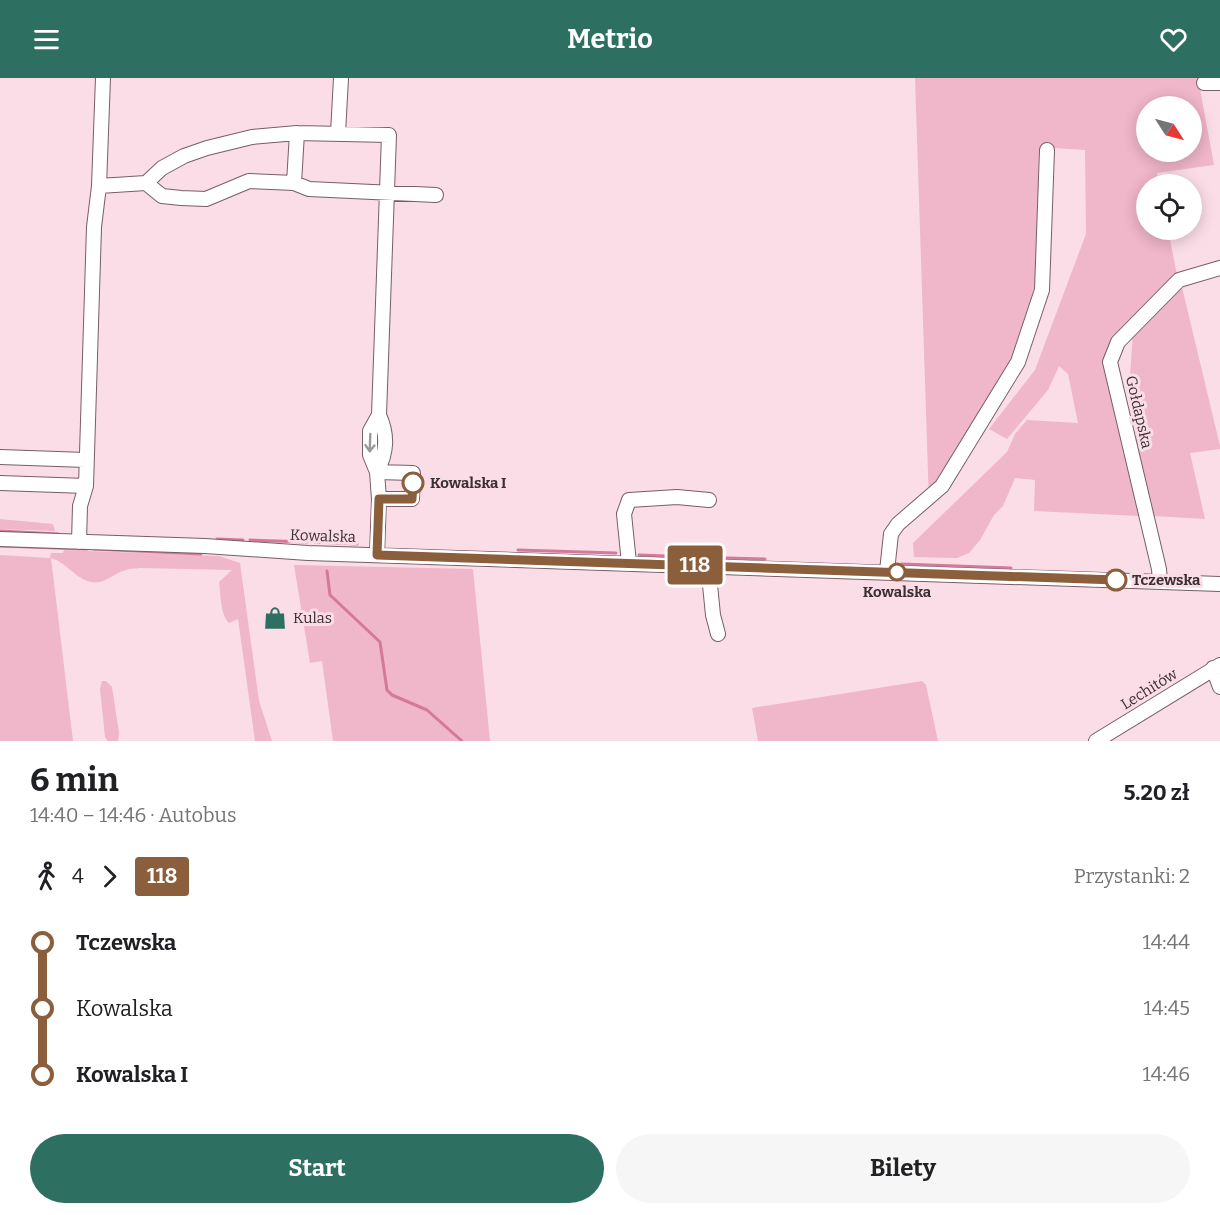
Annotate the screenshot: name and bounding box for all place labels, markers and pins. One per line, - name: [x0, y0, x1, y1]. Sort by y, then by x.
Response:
- marker: Kowalska I: [402, 472, 424, 494]
- place label: Kowalska I: [430, 474, 507, 492]
- marker: Kowalska: [888, 563, 906, 581]
- marker: Tczewska: [1105, 569, 1127, 591]
- place label: Tczewska: [1132, 571, 1201, 589]
- place label: Kowalska: [863, 583, 932, 601]
- shop icon: Kulas: [262, 605, 288, 631]
- place label: Kulas: [293, 609, 332, 627]

